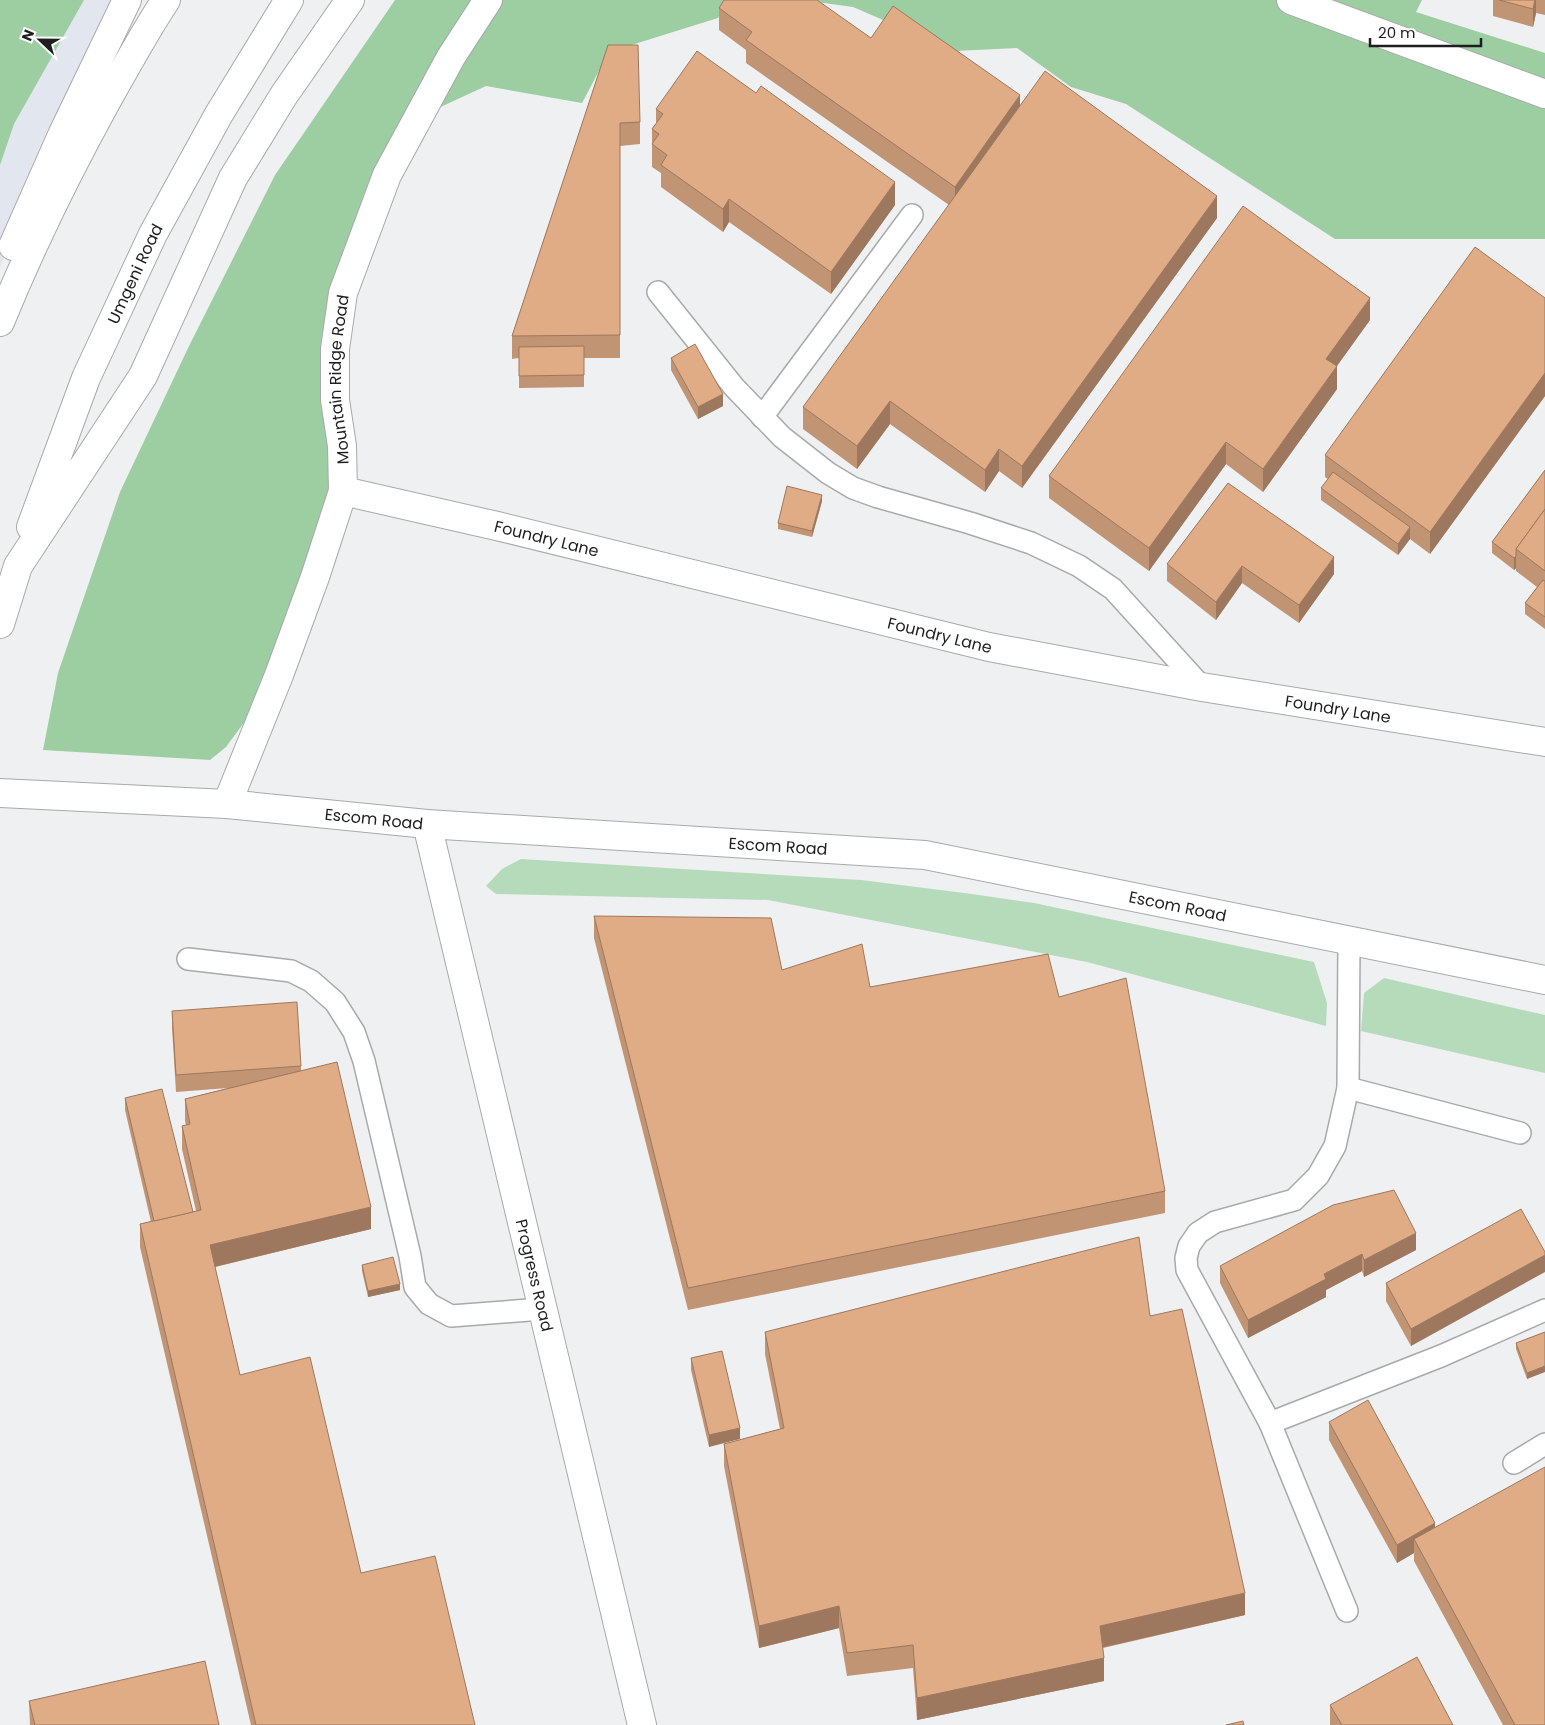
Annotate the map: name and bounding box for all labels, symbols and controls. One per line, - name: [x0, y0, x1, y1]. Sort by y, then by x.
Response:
- north arrow: [15, 15, 65, 65]
- scale bar: [1370, 15, 1481, 47]
- text: 20 m: [1378, 22, 1416, 43]
- text: N: [17, 27, 39, 44]
- street label: Umgeni Road: [101, 219, 168, 327]
- street label: Mountain Ridge Road: [323, 293, 354, 465]
- street label: Foundry Lane: [492, 514, 601, 562]
- street label: Foundry Lane: [885, 611, 995, 659]
- street label: Foundry Lane: [1283, 689, 1393, 729]
- street label: Escom Road: [324, 802, 424, 835]
- street label: Escom Road: [728, 831, 828, 860]
- street label: Escom Road: [1127, 885, 1228, 927]
- street label: Progress Road: [510, 1217, 559, 1334]

